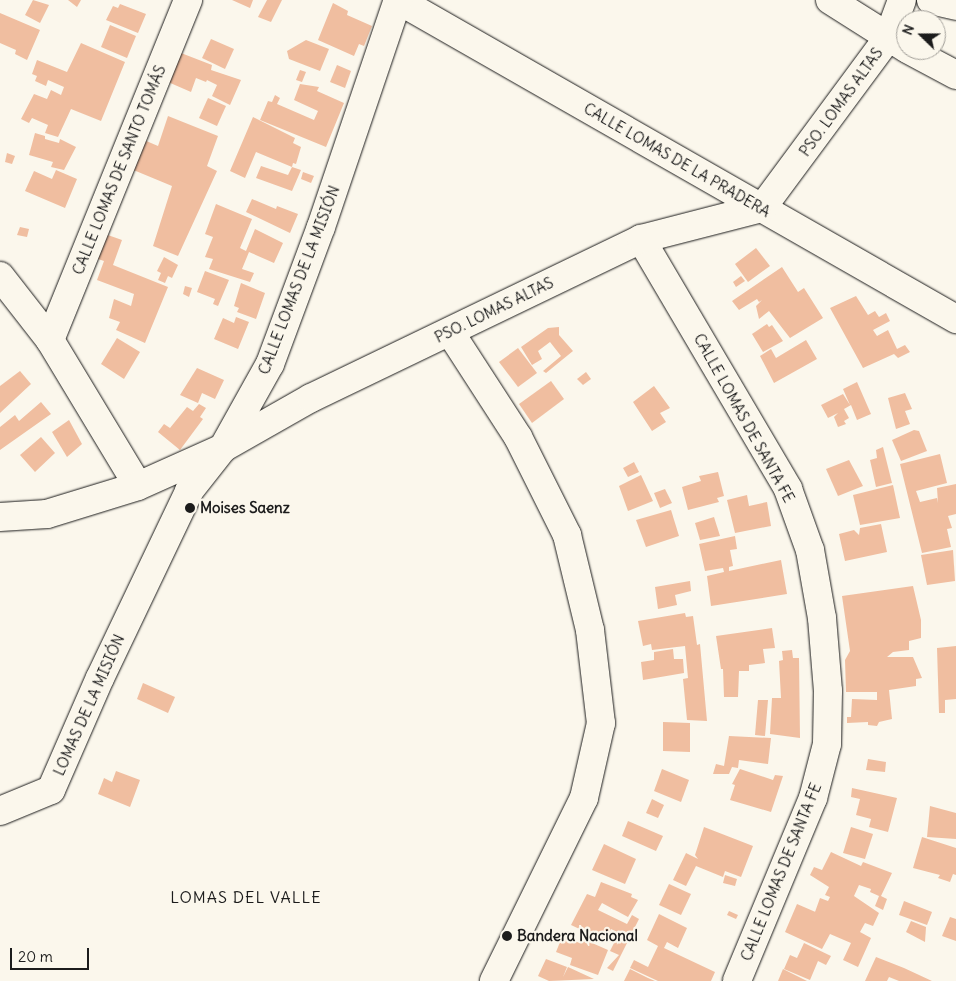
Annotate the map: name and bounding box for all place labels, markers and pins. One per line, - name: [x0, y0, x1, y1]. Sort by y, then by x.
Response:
- place label: Moises Saenz: [200, 499, 290, 517]
- marker: Moises Saenz: [184, 502, 196, 514]
- place label: Bandera Nacional: [517, 927, 638, 945]
- marker: Bandera Nacional: [501, 930, 513, 942]

